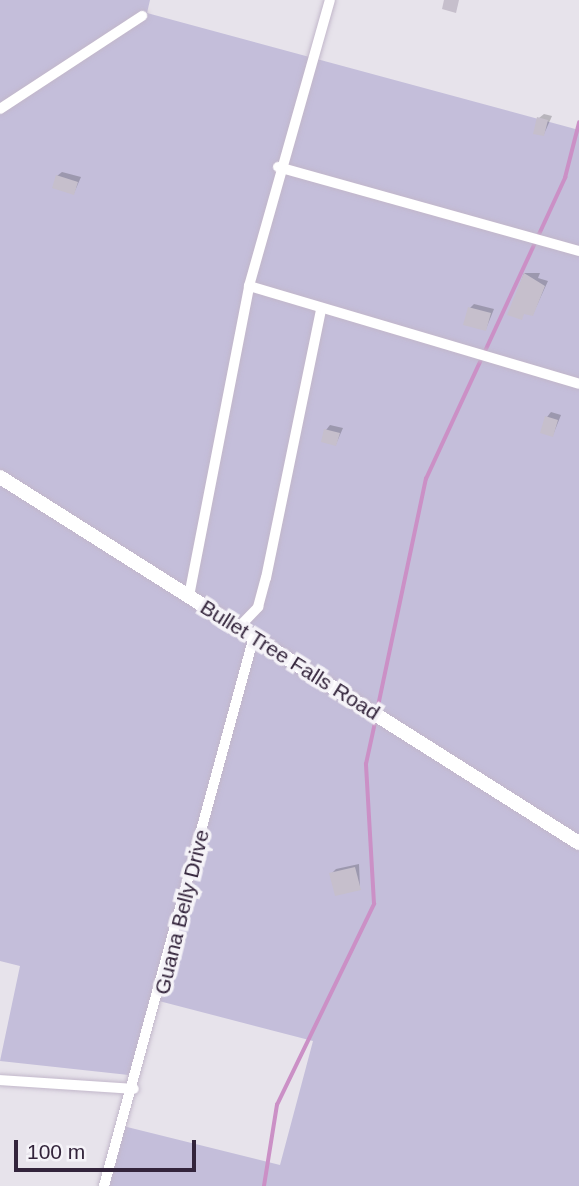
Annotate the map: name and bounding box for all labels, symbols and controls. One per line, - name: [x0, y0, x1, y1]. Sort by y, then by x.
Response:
- street label: Bullet Tree Falls Road: [196, 594, 384, 726]
- street label: Guana Belly Drive: [149, 827, 215, 997]
- scale bar: [18, 1126, 200, 1170]
- text: 100 m: [27, 1140, 85, 1163]

